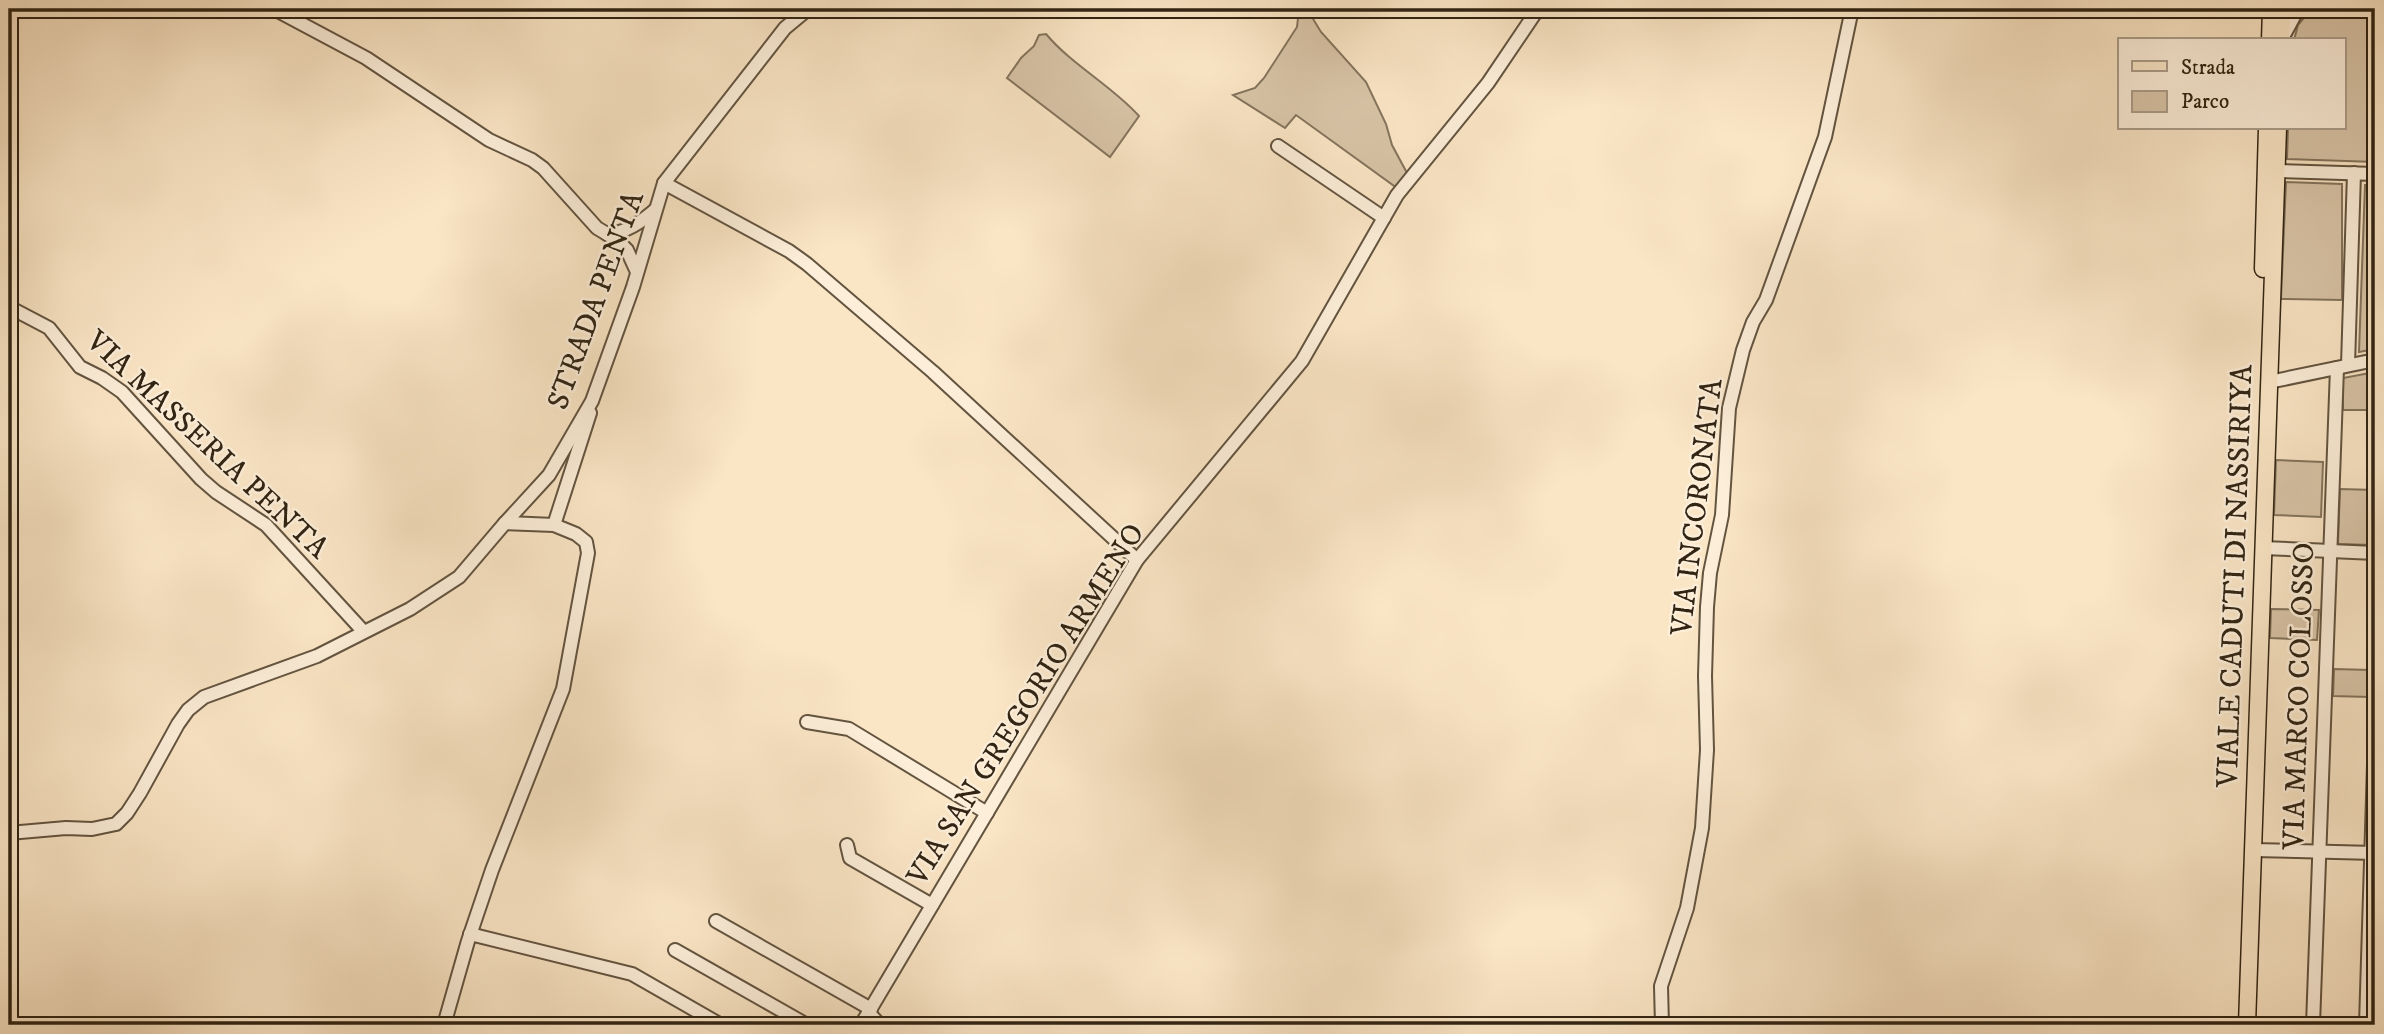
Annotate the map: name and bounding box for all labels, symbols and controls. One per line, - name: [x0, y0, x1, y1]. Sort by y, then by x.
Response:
- legend: [2118, 38, 2346, 130]
- text: Strada: [2181, 55, 2235, 81]
- text: Parco: [2181, 89, 2229, 115]
- street label: STRADA PENTA: [540, 186, 653, 415]
- street label: VIA MASSERIA PENTA: [77, 322, 337, 568]
- street label: VIALE CADUTI DI NASSIRIYA: [2210, 363, 2261, 789]
- street label: VIA INCORONATA: [1663, 376, 1732, 639]
- street label: VIA SAN GREGORIO ARMENO: [899, 517, 1153, 893]
- street label: VIA MARCO COLOSSO: [2276, 542, 2323, 851]

